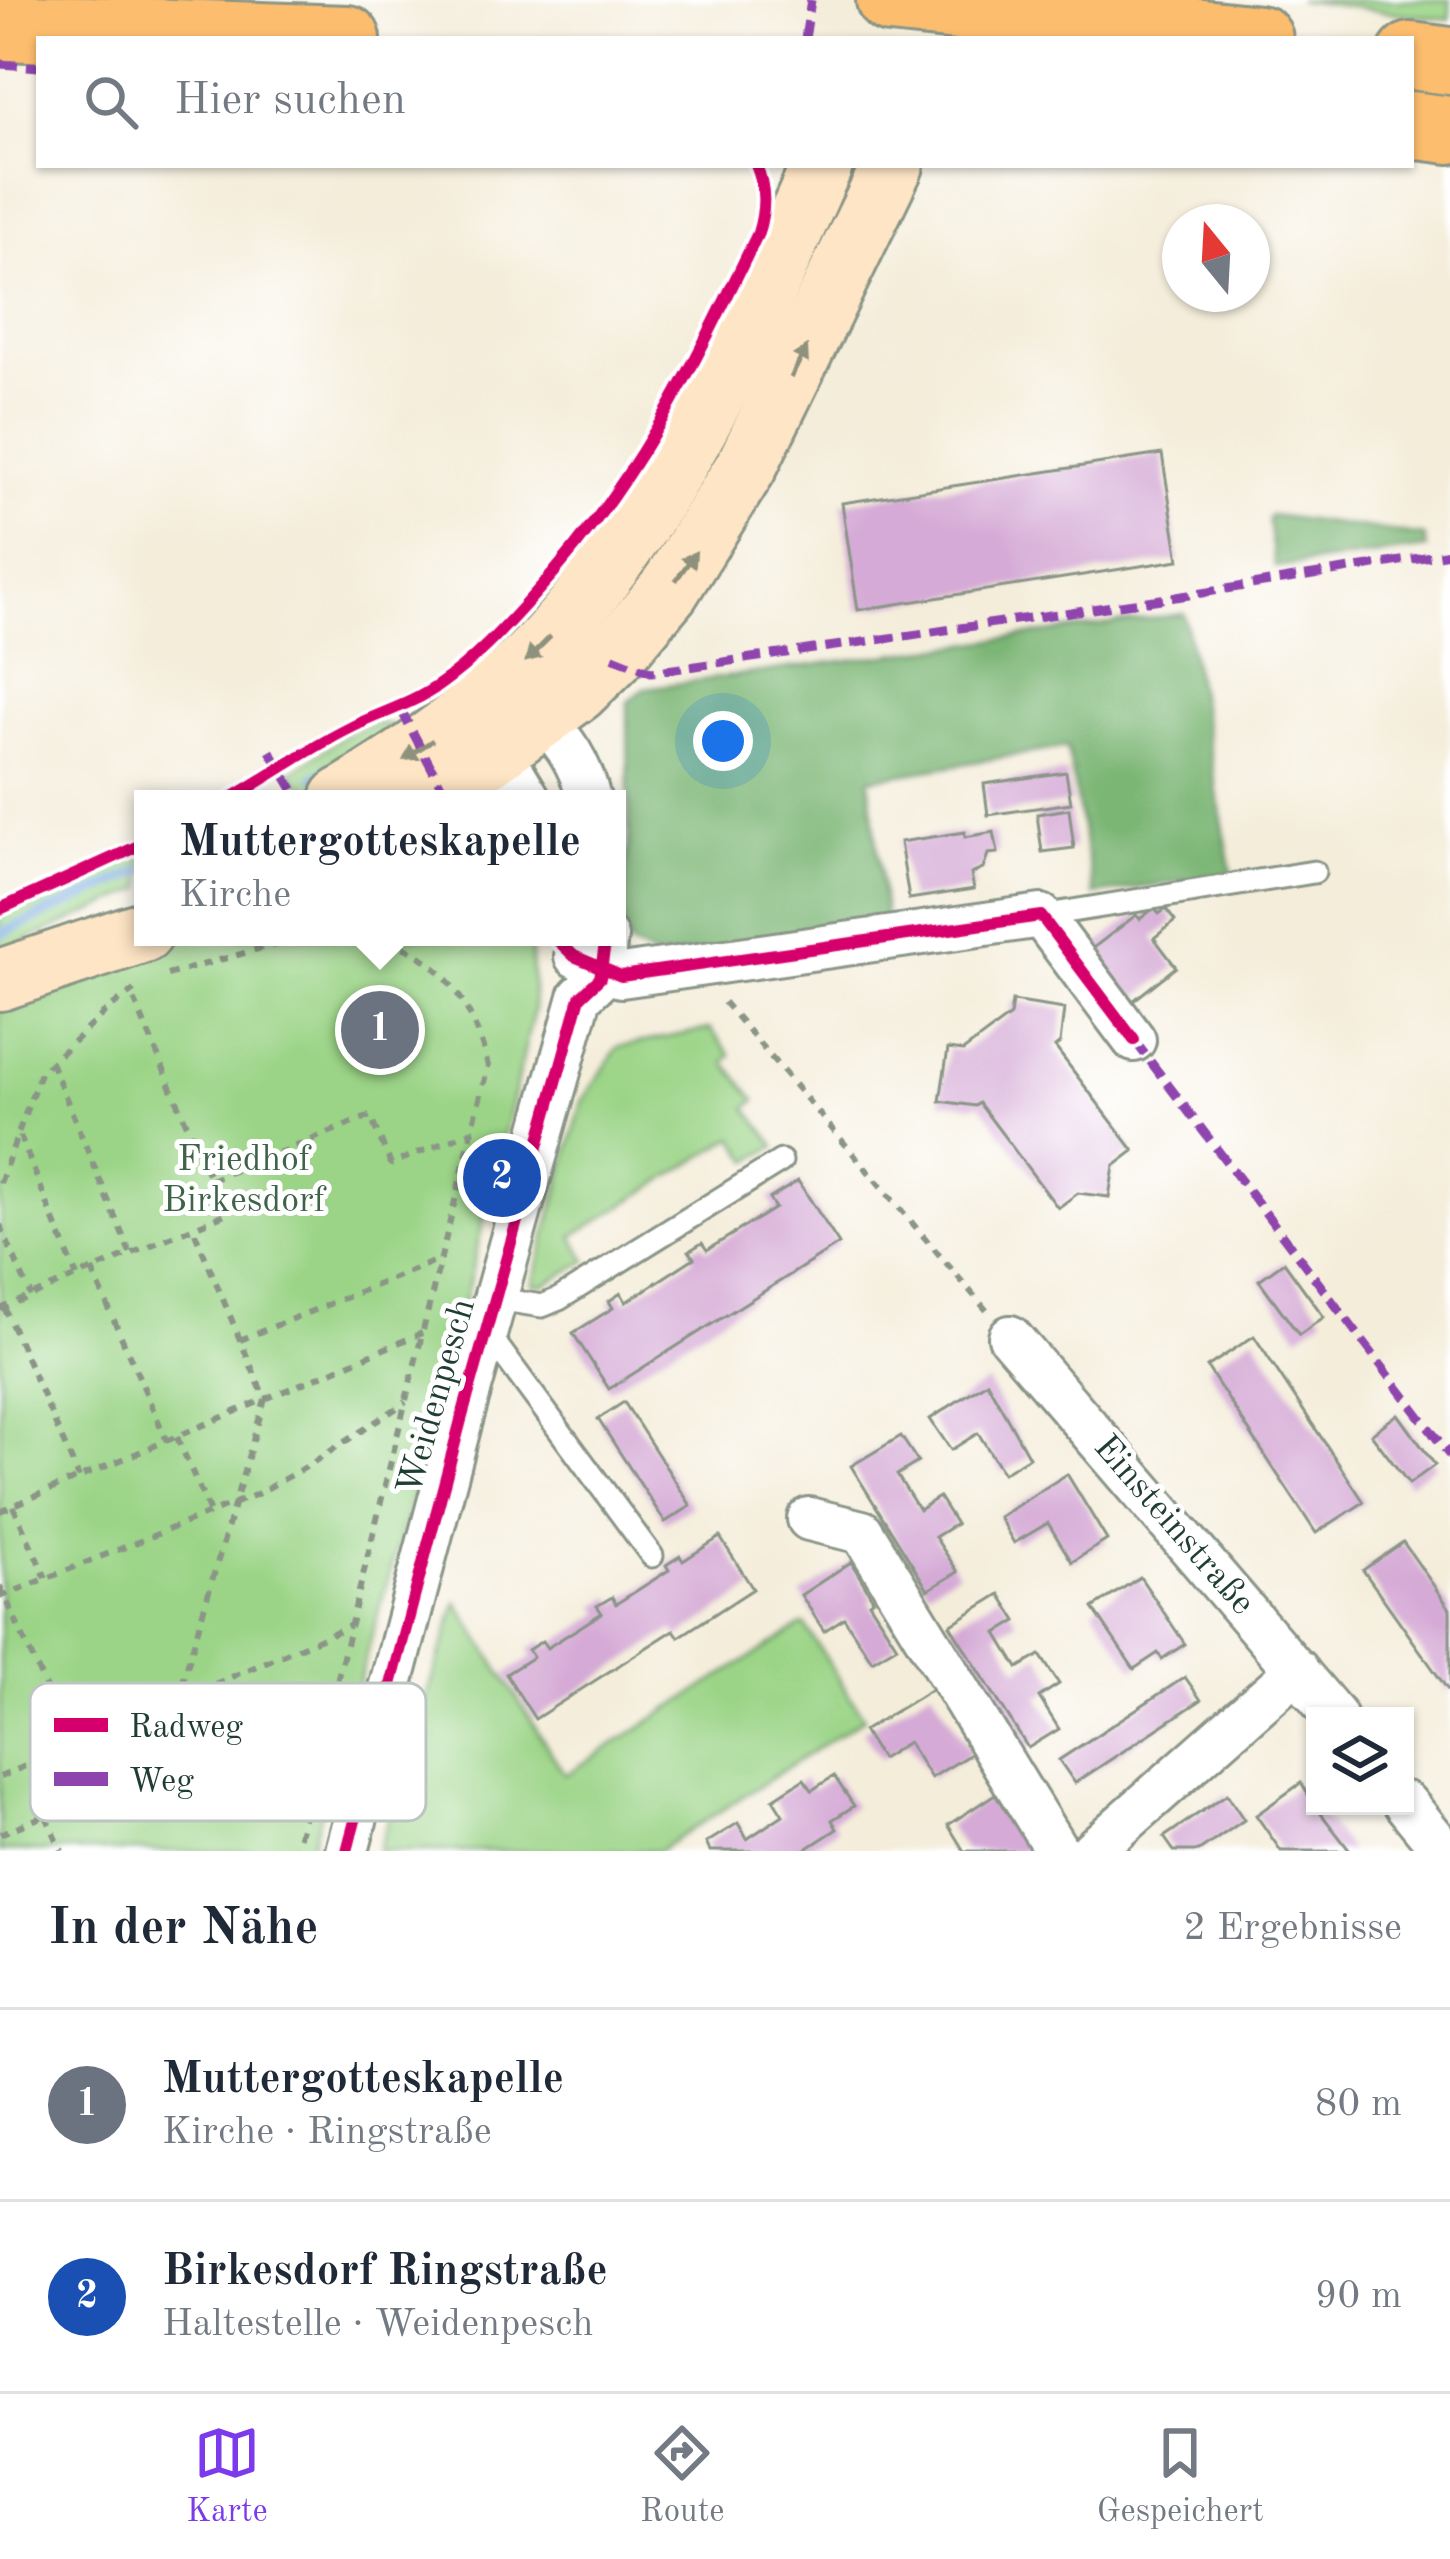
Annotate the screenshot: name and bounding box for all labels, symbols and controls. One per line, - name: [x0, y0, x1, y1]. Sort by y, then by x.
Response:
- search box: [36, 36, 1414, 168]
- icon: search: [78, 69, 144, 135]
- text: Hier suchen: [174, 79, 406, 124]
- north arrow: [1162, 204, 1270, 312]
- one-way arrow: [788, 345, 808, 379]
- one-way arrow: [674, 550, 697, 582]
- one-way arrow: [524, 635, 552, 663]
- your location: [693, 711, 753, 771]
- one-way arrow: [402, 739, 435, 761]
- popup: [134, 790, 626, 946]
- text: Muttergotteskapelle: [179, 821, 581, 866]
- text: Kirche: [179, 876, 291, 915]
- pin: 1: [341, 985, 419, 1075]
- pin: 2: [463, 1133, 541, 1223]
- park label: Friedhof Birkesdorf: [162, 1143, 327, 1220]
- street label: Weidenpesch: [393, 1295, 483, 1499]
- street label: Einsteinstraße: [1086, 1430, 1260, 1622]
- legend: [30, 1683, 426, 1821]
- map controls: [1306, 1707, 1414, 1815]
- button: layers: [1306, 1707, 1414, 1815]
- text: Radweg: [129, 1712, 243, 1745]
- text: Weg: [129, 1766, 194, 1799]
- text: In der Nähe: [48, 1904, 319, 1955]
- text: 2 Ergebnisse: [1183, 1909, 1402, 1948]
- text: Muttergotteskapelle: [162, 2058, 564, 2103]
- text: 1: [76, 2085, 98, 2124]
- text: 80 m: [1315, 2085, 1402, 2124]
- text: Kirche · Ringstraße: [162, 2113, 492, 2152]
- text: Birkesdorf Ringstraße: [162, 2250, 608, 2295]
- text: 2: [76, 2277, 98, 2316]
- text: 90 m: [1315, 2277, 1402, 2316]
- text: Haltestelle · Weidenpesch: [162, 2305, 593, 2344]
- tab: Karte: [186, 2420, 268, 2533]
- tab: Route: [640, 2420, 724, 2533]
- tab: Gespeichert: [1097, 2420, 1264, 2533]

